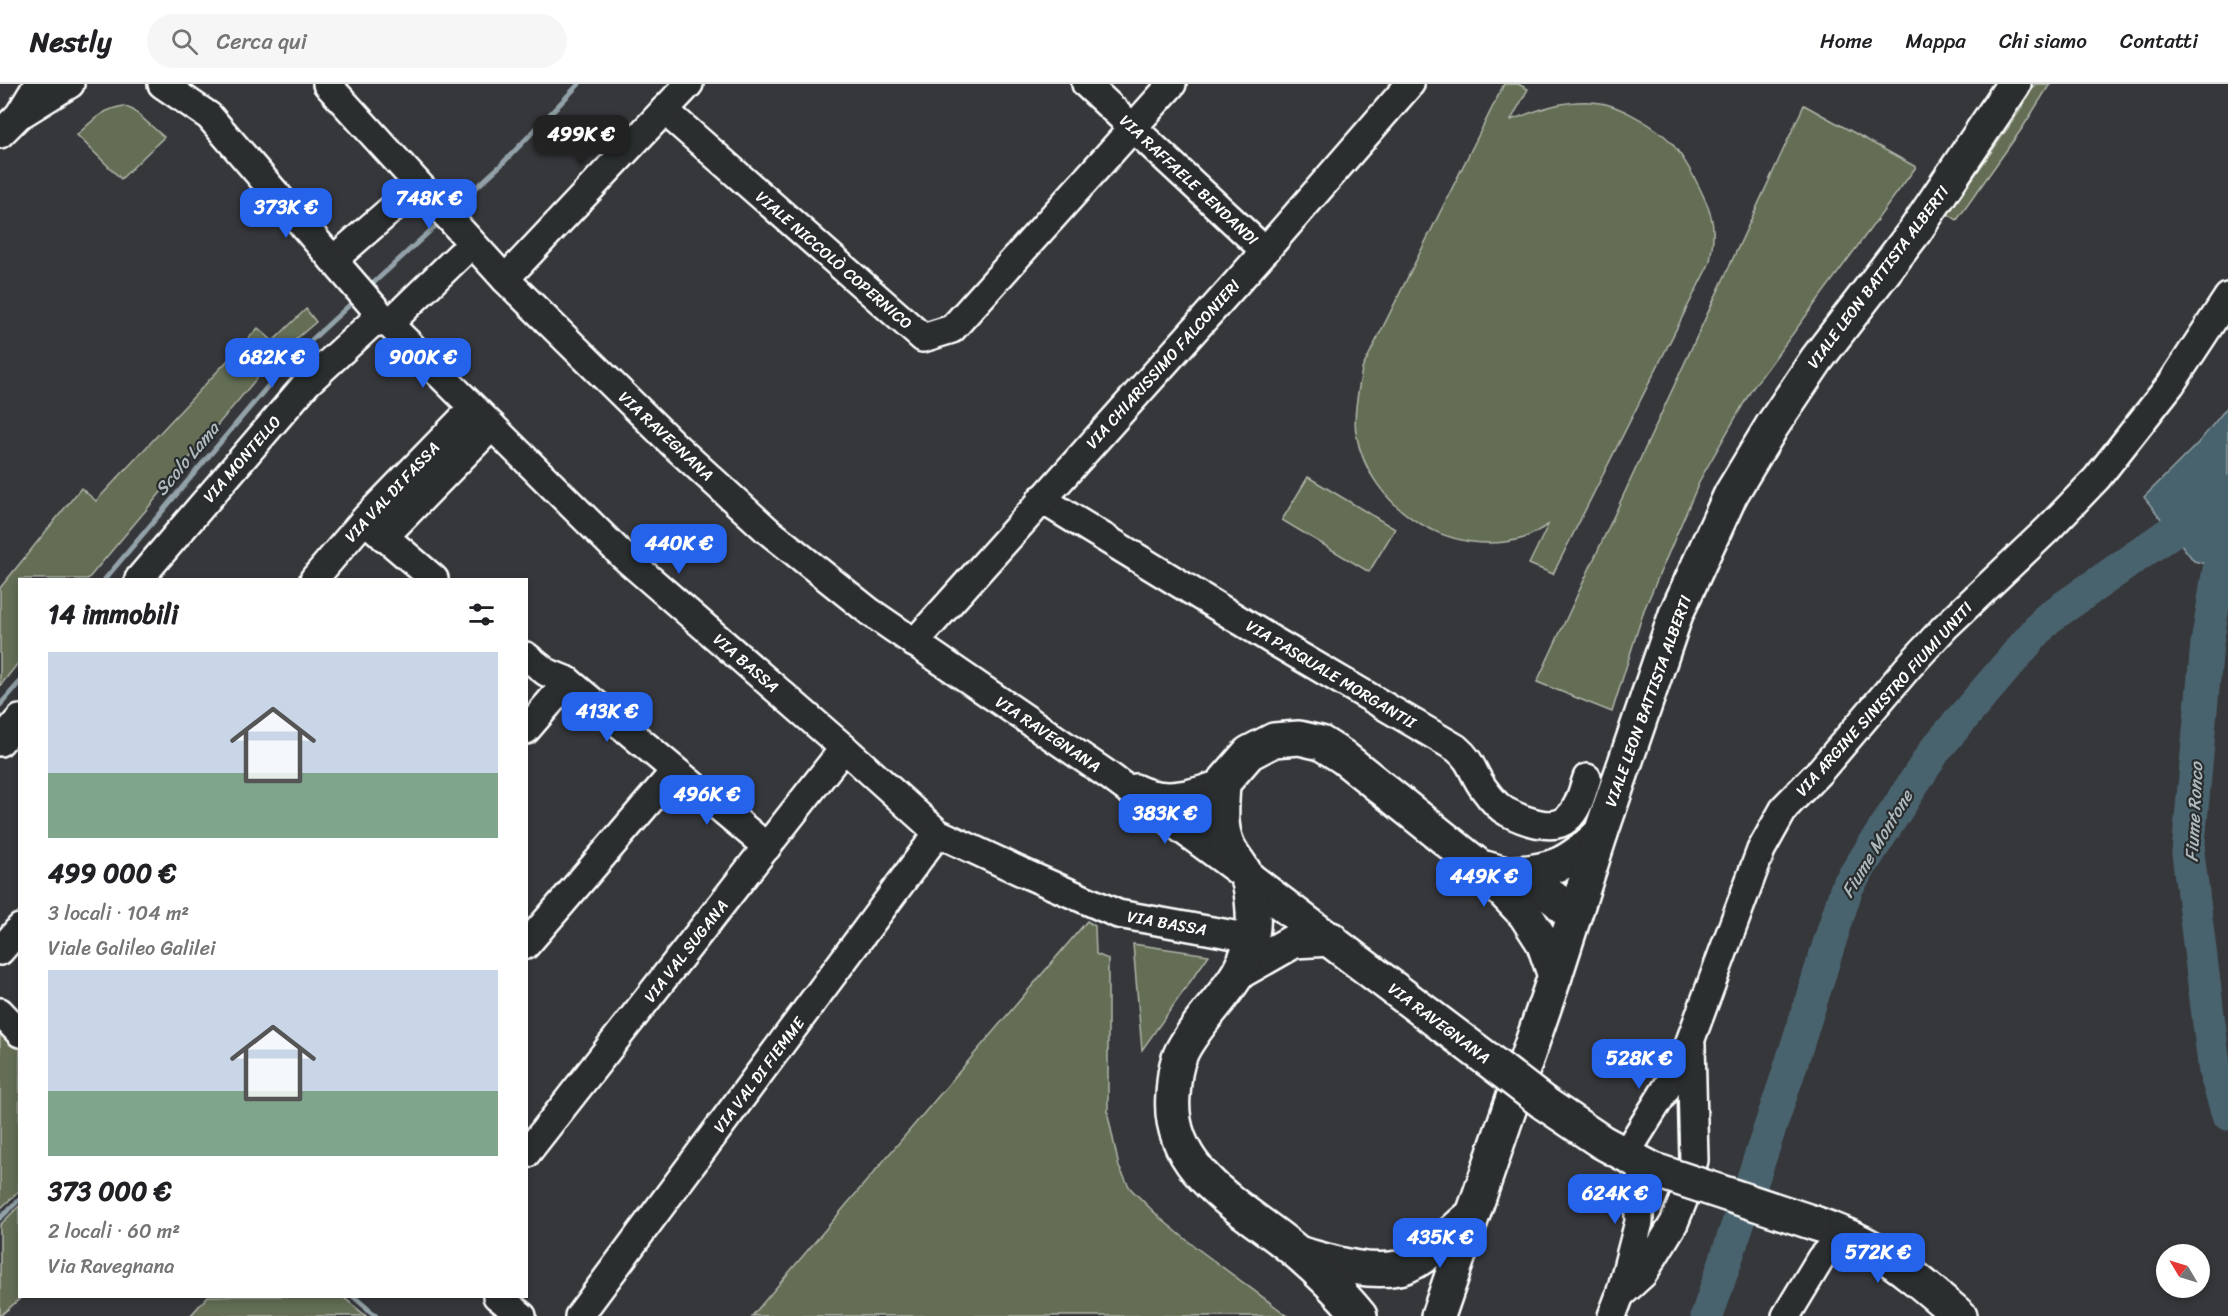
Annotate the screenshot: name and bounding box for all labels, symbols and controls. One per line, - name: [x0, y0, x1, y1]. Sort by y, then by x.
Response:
- search box: [147, 14, 567, 68]
- text: Nestly: [30, 17, 111, 66]
- text: Cerca qui: [216, 22, 307, 61]
- text: Home: [1820, 22, 1872, 60]
- text: Mappa: [1905, 22, 1966, 60]
- text: Chi siamo: [1999, 22, 2087, 60]
- text: Contatti: [2120, 22, 2198, 60]
- icon: search: [168, 25, 201, 58]
- street label: VIA RAFFAELE BENDANDI: [1112, 107, 1266, 253]
- pin: 499K €: [532, 115, 630, 166]
- text: 499K €: [547, 117, 615, 152]
- pin: 748K €: [380, 179, 478, 230]
- street label: VIALE LEON BATTISTA ALBERTI: [1799, 179, 1957, 375]
- text: 748K €: [396, 181, 462, 216]
- street label: VIALE NICCOLÒ COPERNICO: [749, 183, 919, 337]
- pin: 373K €: [237, 188, 335, 239]
- text: 373K €: [254, 190, 318, 225]
- street label: VIA CHIARISSIMO FALCONIERI: [1078, 272, 1248, 456]
- pin: 682K €: [223, 338, 321, 389]
- pin: 900K €: [374, 338, 472, 389]
- text: 682K €: [239, 340, 305, 375]
- text: 900K €: [389, 340, 457, 375]
- street label: VIA RAVEGNANA: [611, 384, 721, 488]
- street label: VIA MONTELLO: [195, 408, 289, 510]
- water label: Scolo Lama: [146, 413, 229, 503]
- street label: VIA VAL DI FASSA: [337, 435, 447, 549]
- pin: 440K €: [630, 524, 728, 575]
- text: 440K €: [645, 526, 713, 561]
- text: 14 immobili: [48, 591, 178, 637]
- street label: VIALE LEON BATTISTA ALBERTI: [1596, 591, 1700, 811]
- street label: VIA ARGINE SINISTRO FIUMI UNITI: [1788, 595, 1980, 803]
- icon: filters: [465, 598, 498, 631]
- street label: VIA PASQUALE MORGANTII: [1240, 611, 1423, 737]
- street label: VIA BASSA: [706, 626, 786, 700]
- street label: VIA RAVEGNANA: [989, 688, 1107, 780]
- icon: home: [219, 691, 327, 799]
- pin: 413K €: [558, 692, 656, 743]
- text: 413K €: [576, 694, 638, 729]
- water label: Fiume Ronco: [2175, 760, 2213, 863]
- pin: 496K €: [658, 775, 756, 826]
- text: 496K €: [674, 777, 740, 812]
- water label: Fiume Montone: [1832, 782, 1923, 904]
- pin: 383K €: [1116, 794, 1214, 845]
- text: 383K €: [1133, 796, 1197, 831]
- text: 499 000 €: [48, 850, 176, 896]
- pin: 449K €: [1435, 857, 1533, 908]
- text: 449K €: [1450, 859, 1518, 894]
- street label: VIA VAL SUGANA: [636, 893, 736, 1009]
- text: 3 locali · 104 m²: [48, 896, 189, 931]
- street label: VIA BASSA: [1125, 902, 1209, 944]
- text: Viale Galileo Galilei: [48, 931, 216, 966]
- street label: VIA RAVEGNANA: [1381, 975, 1497, 1071]
- icon: home: [219, 1009, 327, 1117]
- street label: VIA VAL DI FIEMME: [705, 1010, 813, 1139]
- pin: 528K €: [1590, 1039, 1688, 1090]
- text: 528K €: [1606, 1041, 1672, 1076]
- text: 373 000 €: [48, 1168, 171, 1214]
- pin: 624K €: [1566, 1174, 1664, 1225]
- text: 624K €: [1582, 1176, 1648, 1211]
- text: 2 locali · 60 m²: [48, 1214, 180, 1249]
- pin: 435K €: [1391, 1218, 1489, 1269]
- text: 435K €: [1407, 1220, 1473, 1255]
- pin: 572K €: [1829, 1233, 1927, 1284]
- text: 572K €: [1845, 1235, 1911, 1270]
- north arrow: [2156, 1244, 2210, 1298]
- map controls: [2156, 1244, 2210, 1298]
- text: Via Ravegnana: [48, 1249, 174, 1284]

